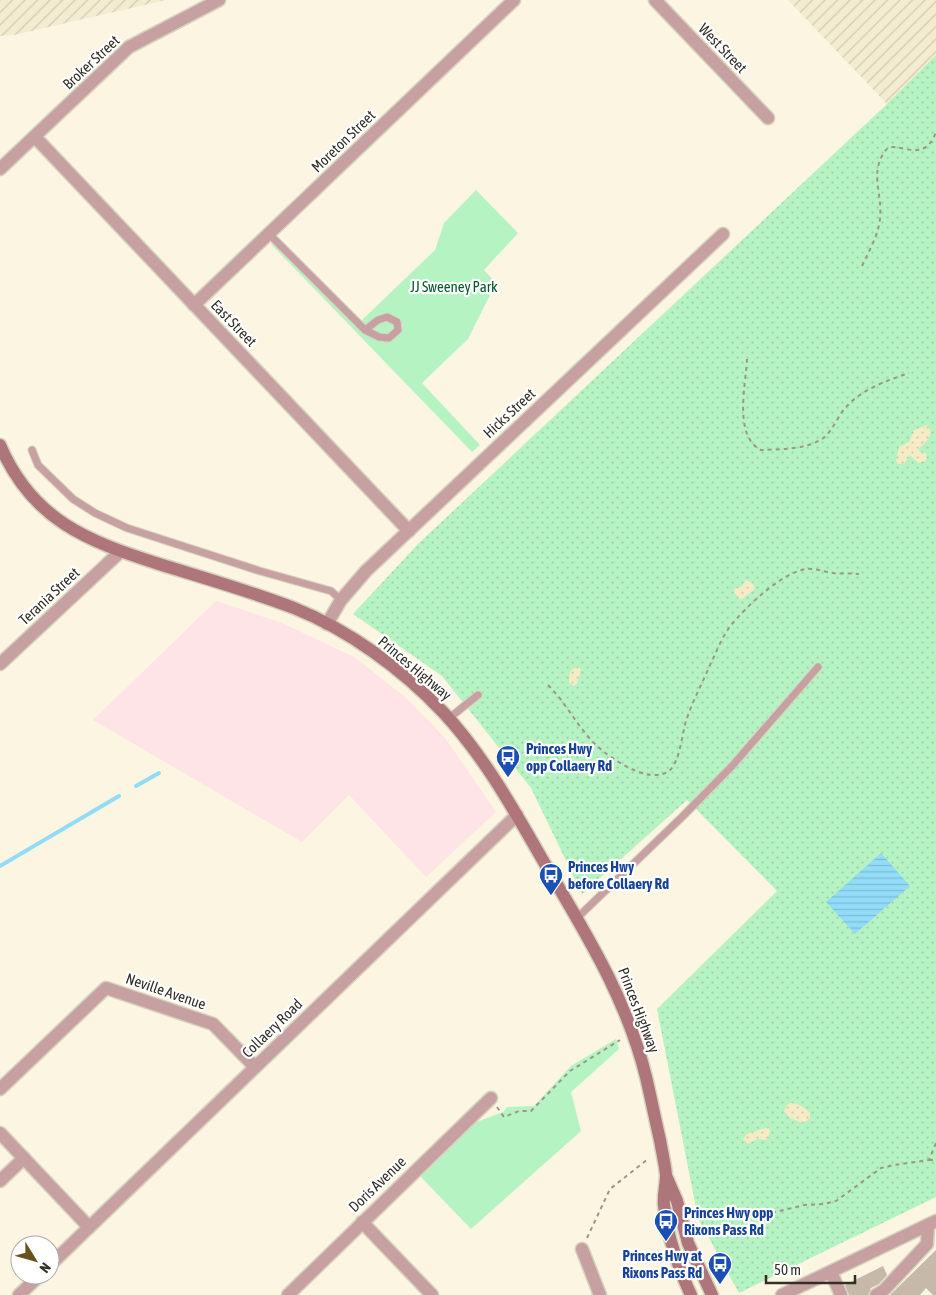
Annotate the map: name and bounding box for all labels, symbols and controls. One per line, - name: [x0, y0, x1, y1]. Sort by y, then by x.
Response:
- street label: West Street: [695, 20, 751, 76]
- street label: Broker Street: [59, 32, 123, 92]
- street label: Moreton Street: [308, 106, 378, 176]
- park label: JJ Sweeney Park: [410, 278, 498, 295]
- street label: East Street: [208, 296, 260, 350]
- street label: Hicks Street: [480, 385, 538, 441]
- street label: Terania Street: [15, 564, 83, 628]
- street label: Princes Highway: [375, 633, 455, 703]
- place label: Princes Hwy opp Collaery Rd: [526, 740, 612, 774]
- bus stop icon: Princes Hwy opp Collaery Rd: [495, 744, 521, 778]
- place label: Princes Hwy before Collaery Rd: [568, 858, 669, 892]
- bus stop icon: Princes Hwy before Collaery Rd: [538, 862, 564, 896]
- street label: Princes Highway: [615, 965, 663, 1055]
- street label: Neville Avenue: [124, 969, 208, 1013]
- street label: Collaery Road: [238, 995, 306, 1061]
- street label: Doris Avenue: [345, 1153, 409, 1215]
- place label: Princes Hwy opp Rixons Pass Rd: [684, 1204, 773, 1238]
- bus stop icon: Princes Hwy opp Rixons Pass Rd: [653, 1208, 679, 1242]
- north arrow: [10, 1235, 60, 1285]
- place label: Princes Hwy at Rixons Pass Rd: [622, 1247, 703, 1281]
- bus stop icon: Princes Hwy at Rixons Pass Rd: [707, 1251, 733, 1285]
- scale bar: [766, 1252, 855, 1284]
- text: N: [37, 1260, 54, 1276]
- text: 50 m: [774, 1261, 801, 1278]

